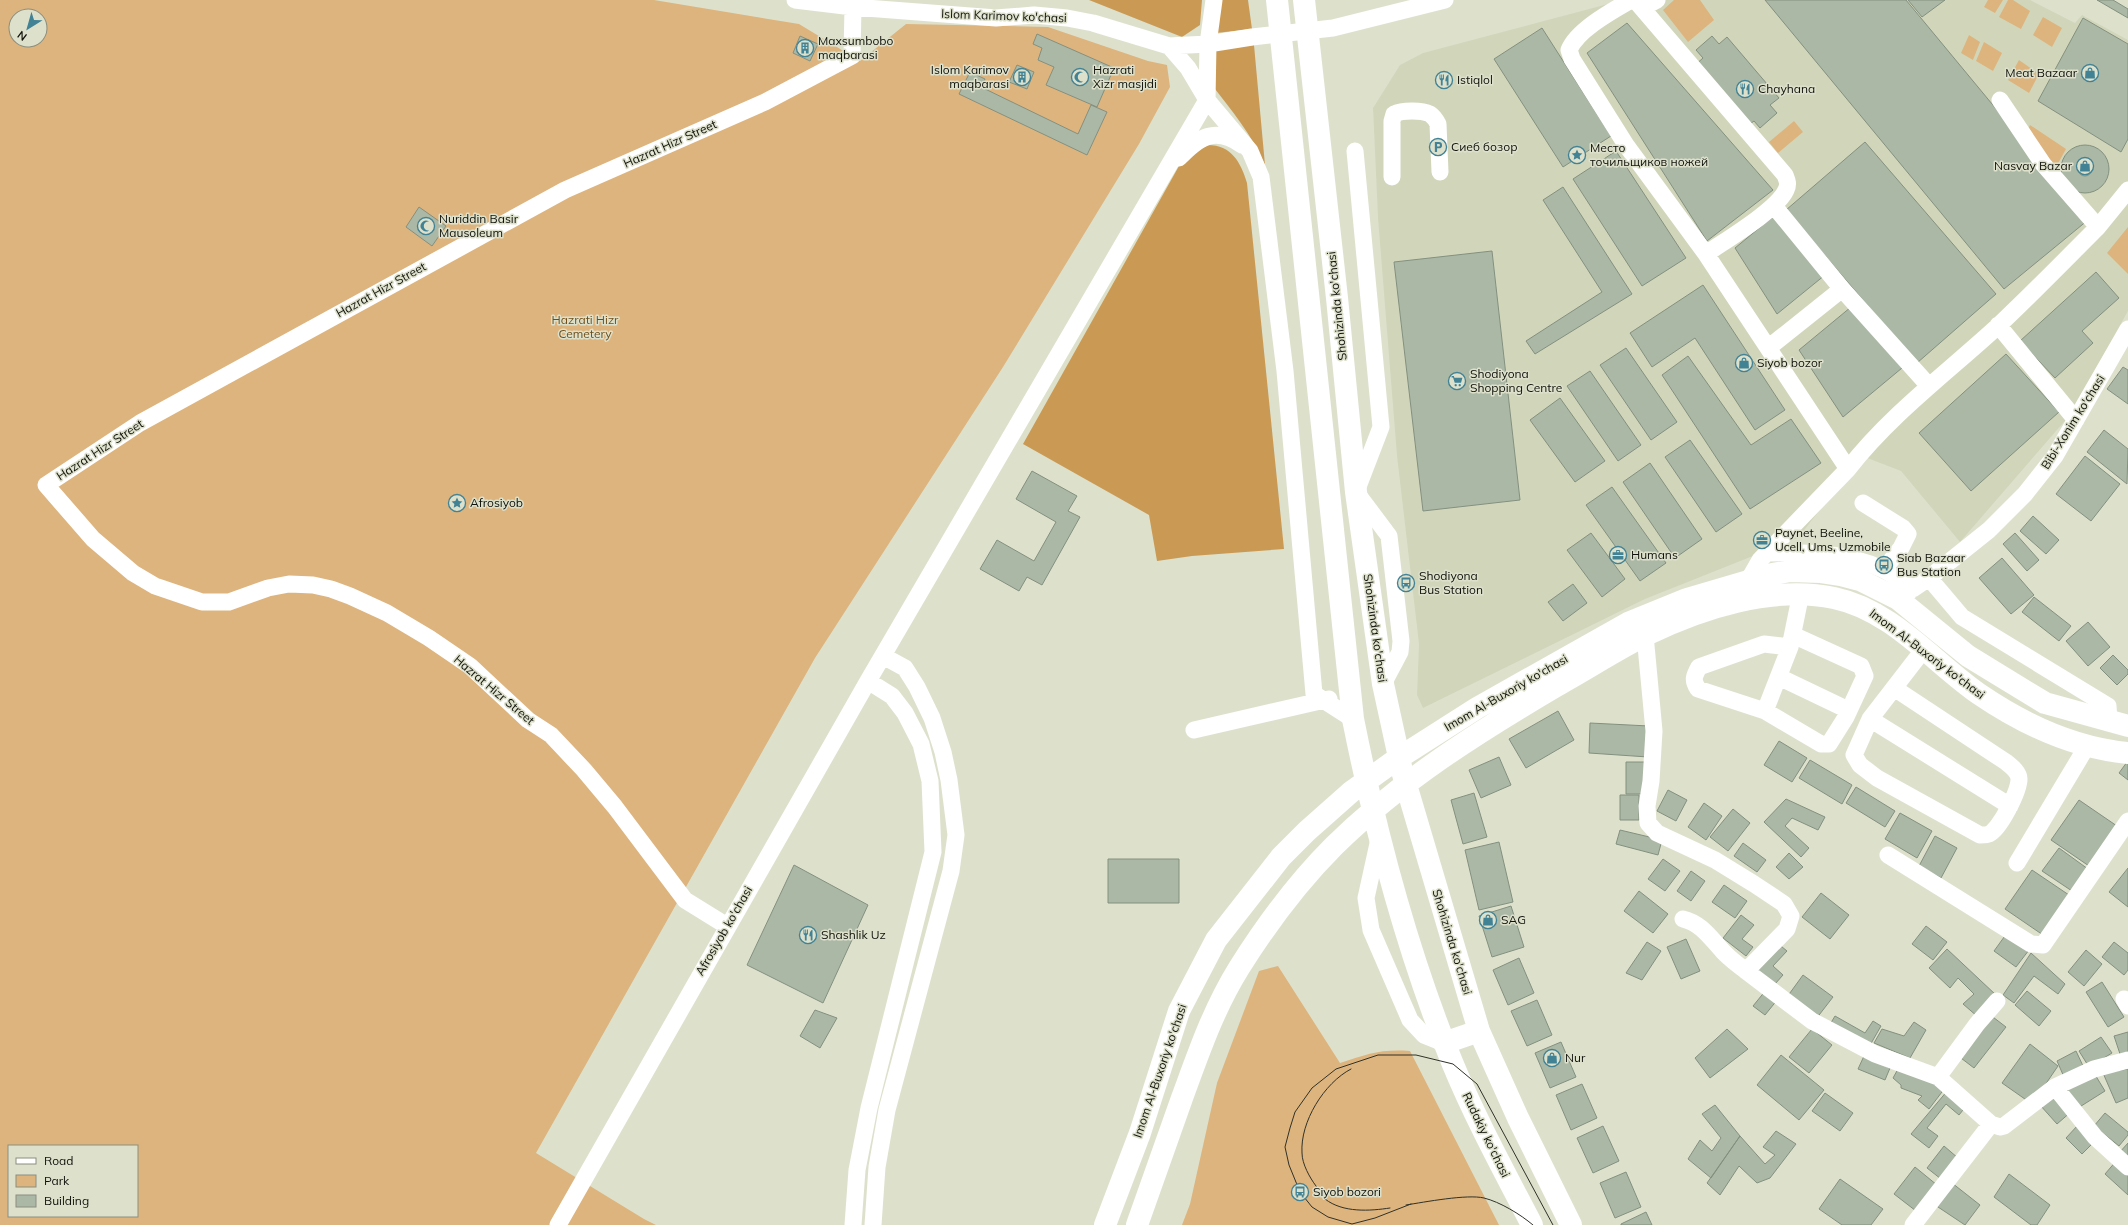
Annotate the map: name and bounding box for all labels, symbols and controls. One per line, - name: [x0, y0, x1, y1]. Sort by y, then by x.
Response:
- street label: Islom Karimov ko'chasi: [941, 6, 1067, 25]
- north arrow: [8, 8, 48, 48]
- text: N: [14, 28, 30, 44]
- place label: Maxsumbobo maqbarasi: [818, 33, 894, 62]
- building icon: Maxsumbobo maqbarasi: [795, 38, 815, 58]
- place label: Islom Karimov maqbarasi: [931, 62, 1010, 91]
- place label: Hazrati Xizr masjidi: [1093, 62, 1157, 91]
- shop icon: Meat Bazaar: [2080, 63, 2100, 83]
- place label: Meat Bazaar: [2005, 65, 2078, 80]
- building icon: Islom Karimov maqbarasi: [1012, 67, 1032, 87]
- mosque icon: Hazrati Xizr masjidi: [1070, 67, 1090, 87]
- restaurant icon: Istiqlol: [1434, 70, 1454, 90]
- place label: Istiqlol: [1457, 72, 1493, 87]
- restaurant icon: Chayhana: [1735, 79, 1755, 99]
- place label: Chayhana: [1758, 81, 1815, 96]
- street label: Hazrat Hizr Street: [621, 116, 719, 171]
- parking icon: Сиеб бозор: [1428, 137, 1448, 157]
- place label: Сиеб бозор: [1451, 139, 1517, 154]
- place label: Место точильщиков ножей: [1590, 140, 1708, 169]
- place icon: Место точильщиков ножей: [1567, 145, 1587, 165]
- shop icon: Nasvay Bazar: [2075, 156, 2095, 176]
- place label: Nasvay Bazar: [1994, 158, 2073, 173]
- place label: Nuriddin Basir Mausoleum: [439, 211, 519, 240]
- mosque icon: Nuriddin Basir Mausoleum: [416, 216, 436, 236]
- street label: Shohizinda ko'chasi: [1323, 251, 1350, 361]
- street label: Hazrat Hizr Street: [333, 259, 428, 320]
- park label: Hazrati Hizr Cemetery: [552, 312, 619, 341]
- shop icon: Siyob bozor: [1734, 353, 1754, 373]
- place label: Siyob bozor: [1757, 355, 1823, 370]
- place label: Shodiyona Shopping Centre: [1470, 366, 1562, 395]
- supermarket icon: Shodiyona Shopping Centre: [1447, 371, 1467, 391]
- street label: Bibi-Xonim ko'chasi: [2037, 372, 2108, 472]
- street label: Hazrat Hizr Street: [54, 416, 146, 483]
- place icon: Afrosiyob: [447, 493, 467, 513]
- place label: Afrosiyob: [470, 495, 523, 510]
- place label: Paynet, Beeline, Ucell, Ums, Uzmobile: [1775, 525, 1891, 554]
- office icon: Paynet, Beeline, Ucell, Ums, Uzmobile: [1752, 530, 1772, 550]
- office icon: Humans: [1608, 545, 1628, 565]
- place label: Humans: [1631, 547, 1678, 562]
- place label: Siab Bazaar Bus Station: [1897, 550, 1966, 579]
- bus stop icon: Siab Bazaar Bus Station: [1874, 555, 1894, 575]
- place label: Shodiyona Bus Station: [1419, 568, 1483, 597]
- street label: Shohizinda ko'chasi: [1360, 573, 1391, 683]
- bus stop icon: Shodiyona Bus Station: [1396, 573, 1416, 593]
- street label: Imom Al-Buxoriy ko'chasi: [1867, 605, 1988, 702]
- street label: Imom Al-Buxoriy ko'chasi: [1441, 651, 1570, 734]
- street label: Hazrat Hizr Street: [451, 652, 538, 728]
- street label: Afrosiyob ko'chasi: [692, 883, 755, 978]
- street label: Shohizinda ko'chasi: [1429, 887, 1476, 996]
- shop icon: SAG: [1478, 910, 1498, 930]
- place label: SAG: [1501, 912, 1526, 927]
- restaurant icon: Shashlik Uz: [798, 925, 818, 945]
- place label: Shashlik Uz: [821, 927, 886, 942]
- street label: Imom Al-Buxoriy ko'chasi: [1130, 1002, 1190, 1140]
- shop icon: Nur: [1542, 1048, 1562, 1068]
- place label: Nur: [1565, 1050, 1586, 1065]
- street label: Rudakiy ko'chasi: [1459, 1090, 1514, 1180]
- legend: [8, 1145, 138, 1217]
- text: Road: [44, 1153, 73, 1168]
- text: Park: [44, 1173, 70, 1188]
- bus stop icon: Siyob bozori: [1290, 1182, 1310, 1202]
- place label: Siyob bozori: [1313, 1184, 1381, 1199]
- text: Building: [44, 1193, 89, 1208]

